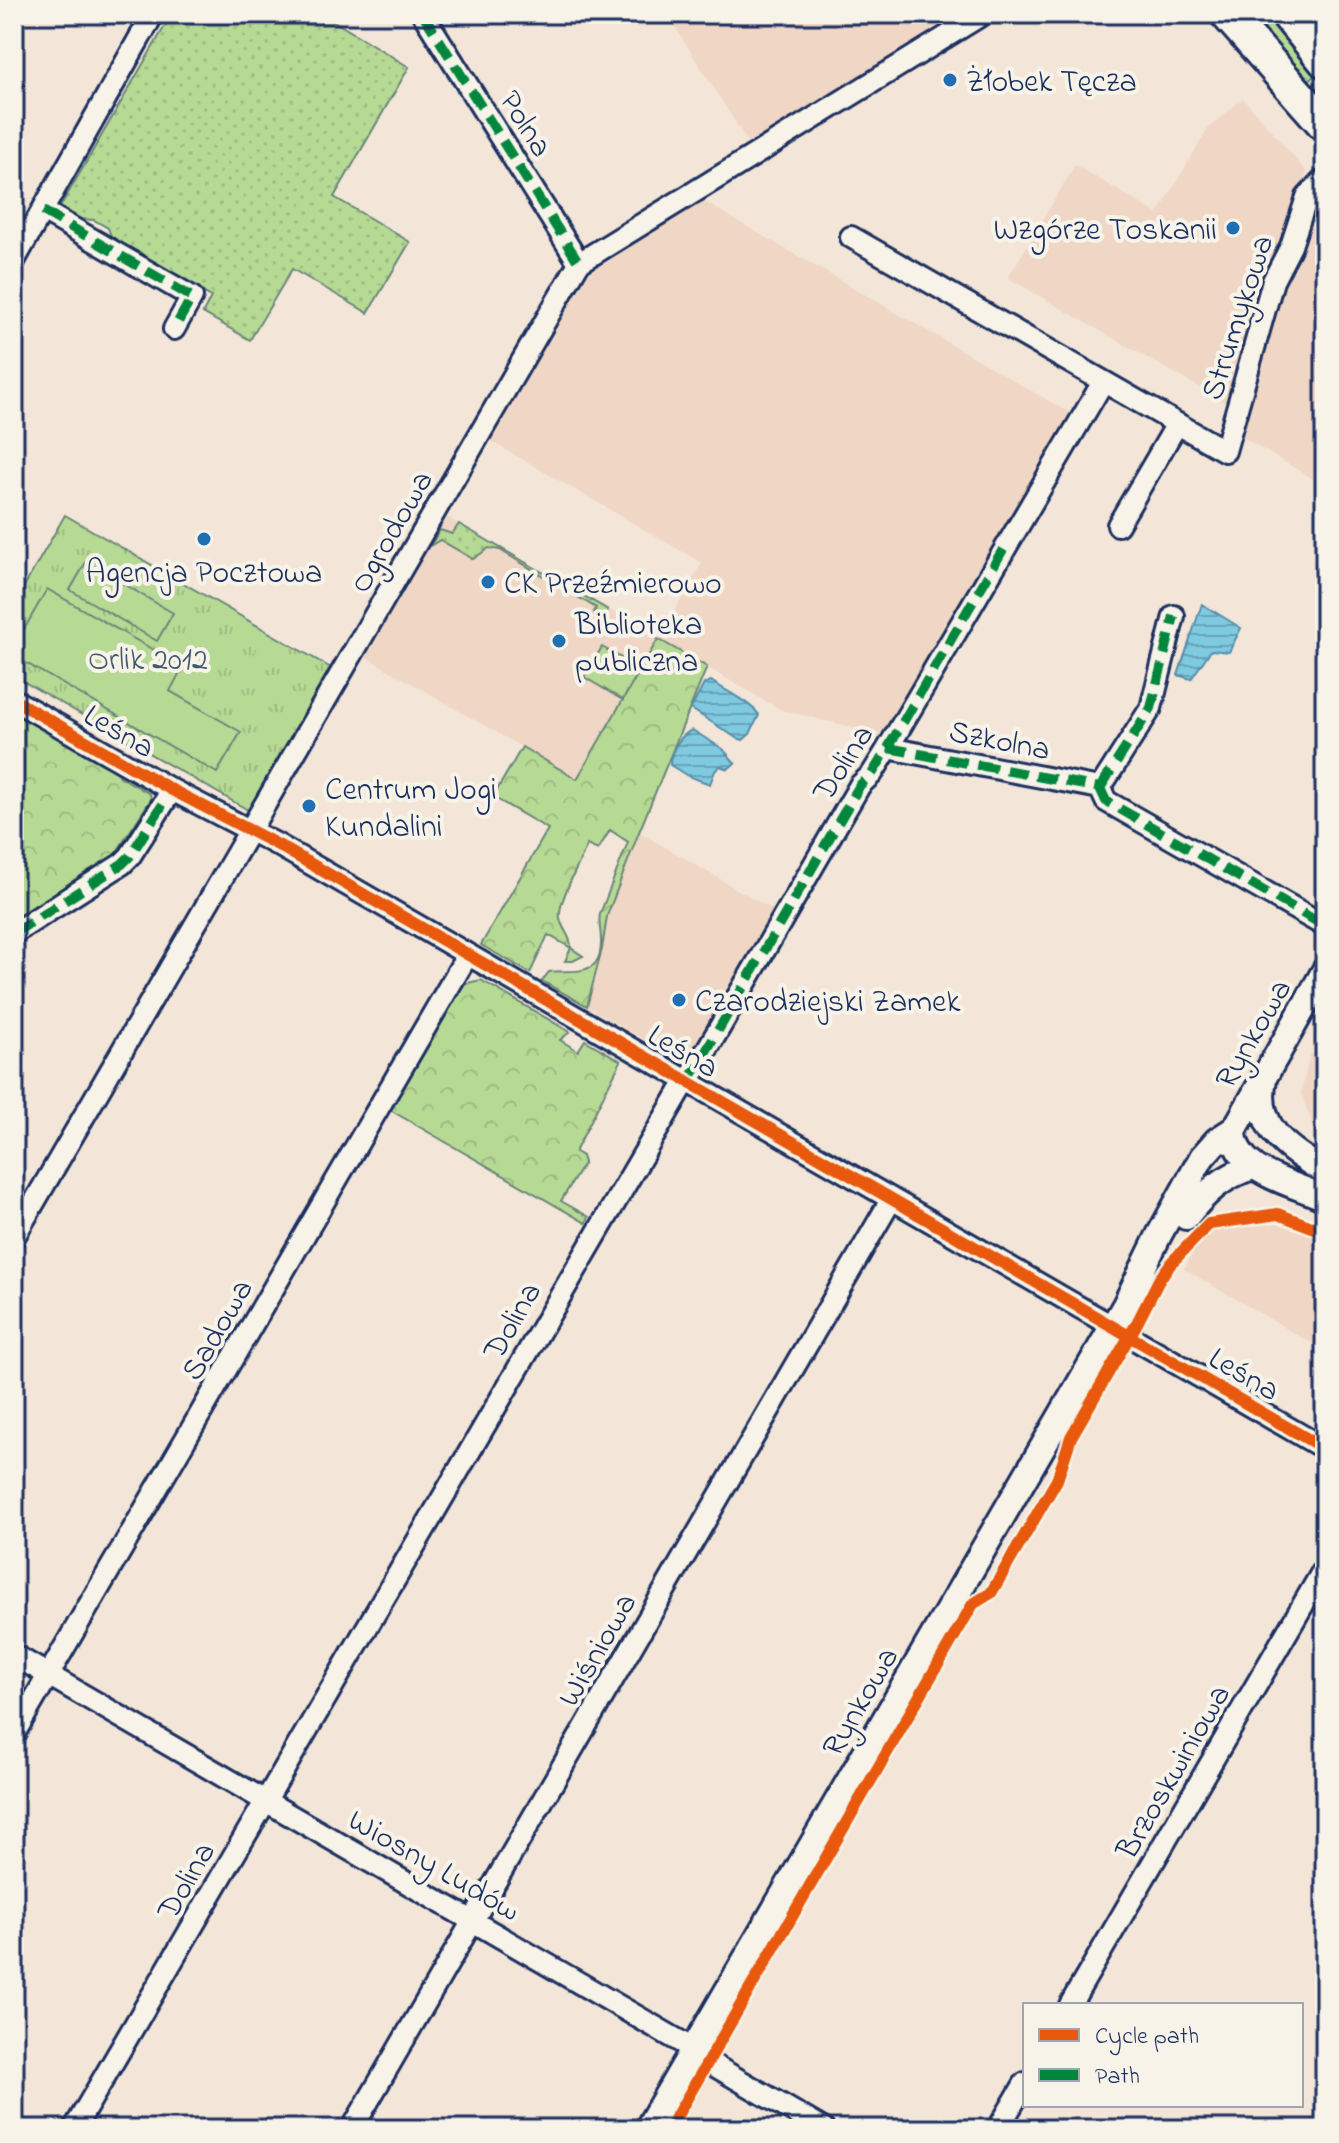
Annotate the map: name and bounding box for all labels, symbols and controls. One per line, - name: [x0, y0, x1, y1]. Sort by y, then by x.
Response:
- place label: Żłobek Tęcza: [966, 60, 1137, 107]
- marker: Żłobek Tęcza: [941, 71, 959, 89]
- street label: Polna: [485, 82, 563, 167]
- place label: Wzgórze Toskanii: [994, 208, 1217, 255]
- marker: Wzgórze Toskanii: [1224, 219, 1242, 237]
- street label: Strumykowa: [1191, 230, 1288, 407]
- street label: Ogrodowa: [339, 463, 447, 603]
- marker: Agencja Pocztowa: [195, 530, 213, 548]
- place label: Agencja Pocztowa: [86, 551, 322, 598]
- place label: CK Przeźmierowo: [504, 562, 722, 609]
- marker: CK Przeźmierowo: [479, 573, 497, 591]
- place label: Biblioteka publiczna: [574, 603, 702, 687]
- marker: Biblioteka publiczna: [550, 632, 568, 650]
- park label: Orlik 2012: [88, 638, 208, 685]
- street label: Leśna: [74, 694, 163, 772]
- street label: Szkolna: [945, 710, 1054, 775]
- street label: Dolina: [802, 716, 887, 813]
- place label: Centrum Jogi Kundalini: [325, 768, 497, 852]
- marker: Centrum Jogi Kundalini: [300, 797, 318, 815]
- street label: Rynkowa: [1205, 971, 1305, 1099]
- place label: Czarodziejski Zamek: [695, 980, 961, 1027]
- marker: Czarodziejski Zamek: [670, 991, 688, 1009]
- street label: Leśna: [638, 1014, 727, 1092]
- street label: Sadowa: [171, 1271, 267, 1390]
- street label: Dolina: [472, 1274, 555, 1370]
- street label: Leśna: [1199, 1337, 1288, 1415]
- street label: Wiśniowa: [547, 1585, 651, 1717]
- street label: Rynkowa: [812, 1639, 912, 1767]
- street label: Brzoskwiniowa: [1105, 1677, 1244, 1870]
- street label: Wiosny Ludów: [338, 1799, 528, 1935]
- street label: Dolina: [146, 1834, 229, 1930]
- legend: [1023, 2003, 1303, 2107]
- text: Cycle path: [1095, 2020, 1199, 2056]
- text: Path: [1095, 2060, 1140, 2095]

